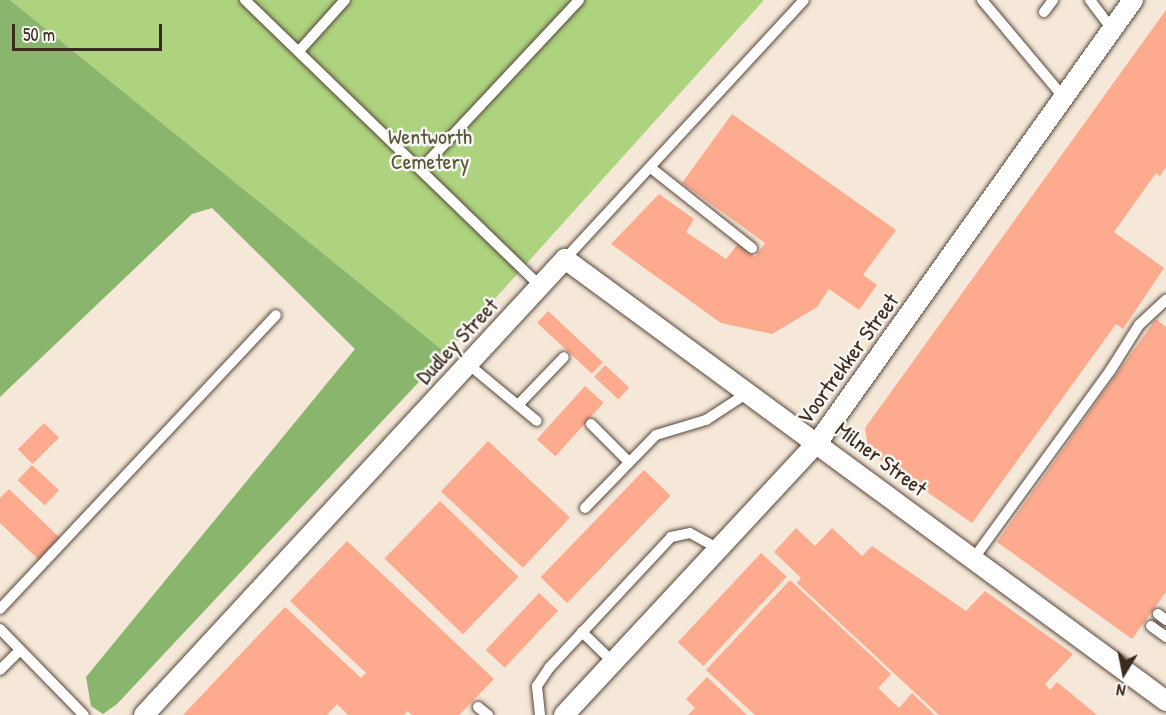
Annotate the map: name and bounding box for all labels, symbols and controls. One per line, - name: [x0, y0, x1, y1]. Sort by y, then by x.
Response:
- scale bar: [15, 12, 165, 50]
- text: 50 m: [23, 22, 55, 47]
- park label: Wentworth Cemetery: [388, 123, 472, 174]
- street label: Voortrekker Street: [792, 288, 904, 430]
- street label: Dudley Street: [411, 292, 503, 390]
- street label: Milner Street: [830, 416, 932, 502]
- north arrow: [1094, 643, 1154, 703]
- text: N: [1115, 679, 1127, 702]

